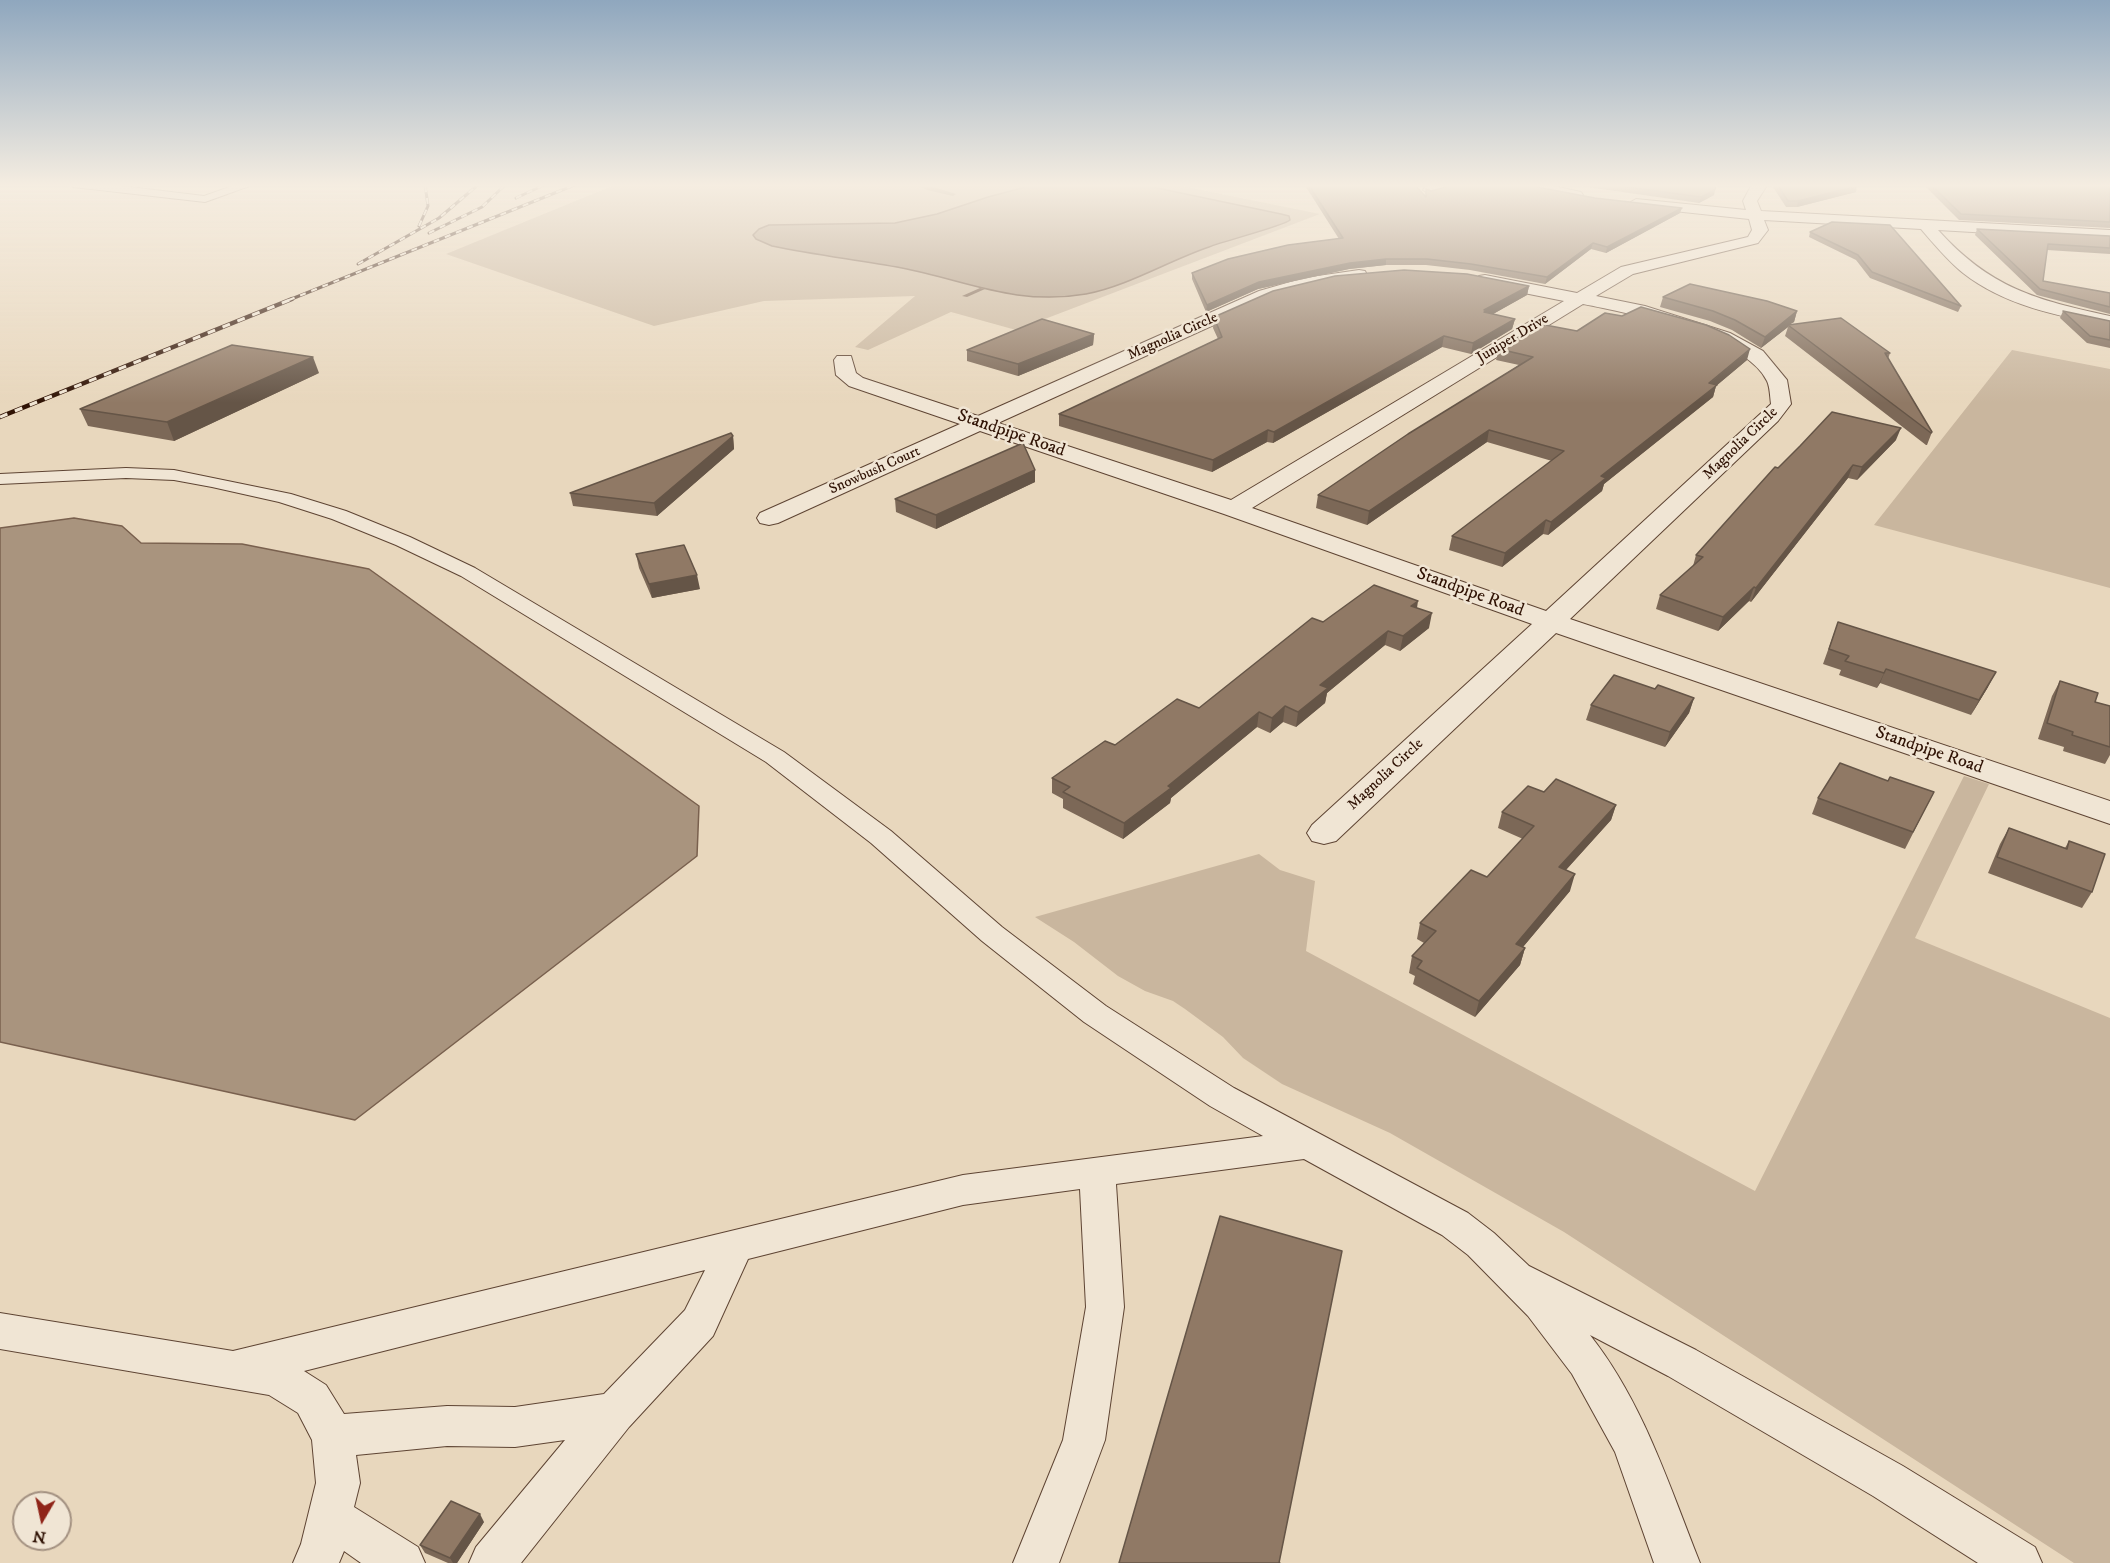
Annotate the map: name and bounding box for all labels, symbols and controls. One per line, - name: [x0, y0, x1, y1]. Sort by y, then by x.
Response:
- street label: Magnolia Circle: [1125, 309, 1221, 365]
- street label: Juniper Drive: [1474, 311, 1552, 367]
- street label: Magnolia Circle: [1700, 404, 1782, 484]
- street label: Standpipe Road: [954, 405, 1068, 463]
- street label: Snowbush Court: [827, 443, 923, 499]
- street label: Standpipe Road: [1413, 564, 1527, 622]
- street label: Standpipe Road: [1872, 722, 1986, 780]
- street label: Magnolia Circle: [1344, 735, 1428, 815]
- north arrow: [12, 1491, 72, 1551]
- text: N: [31, 1526, 48, 1548]

